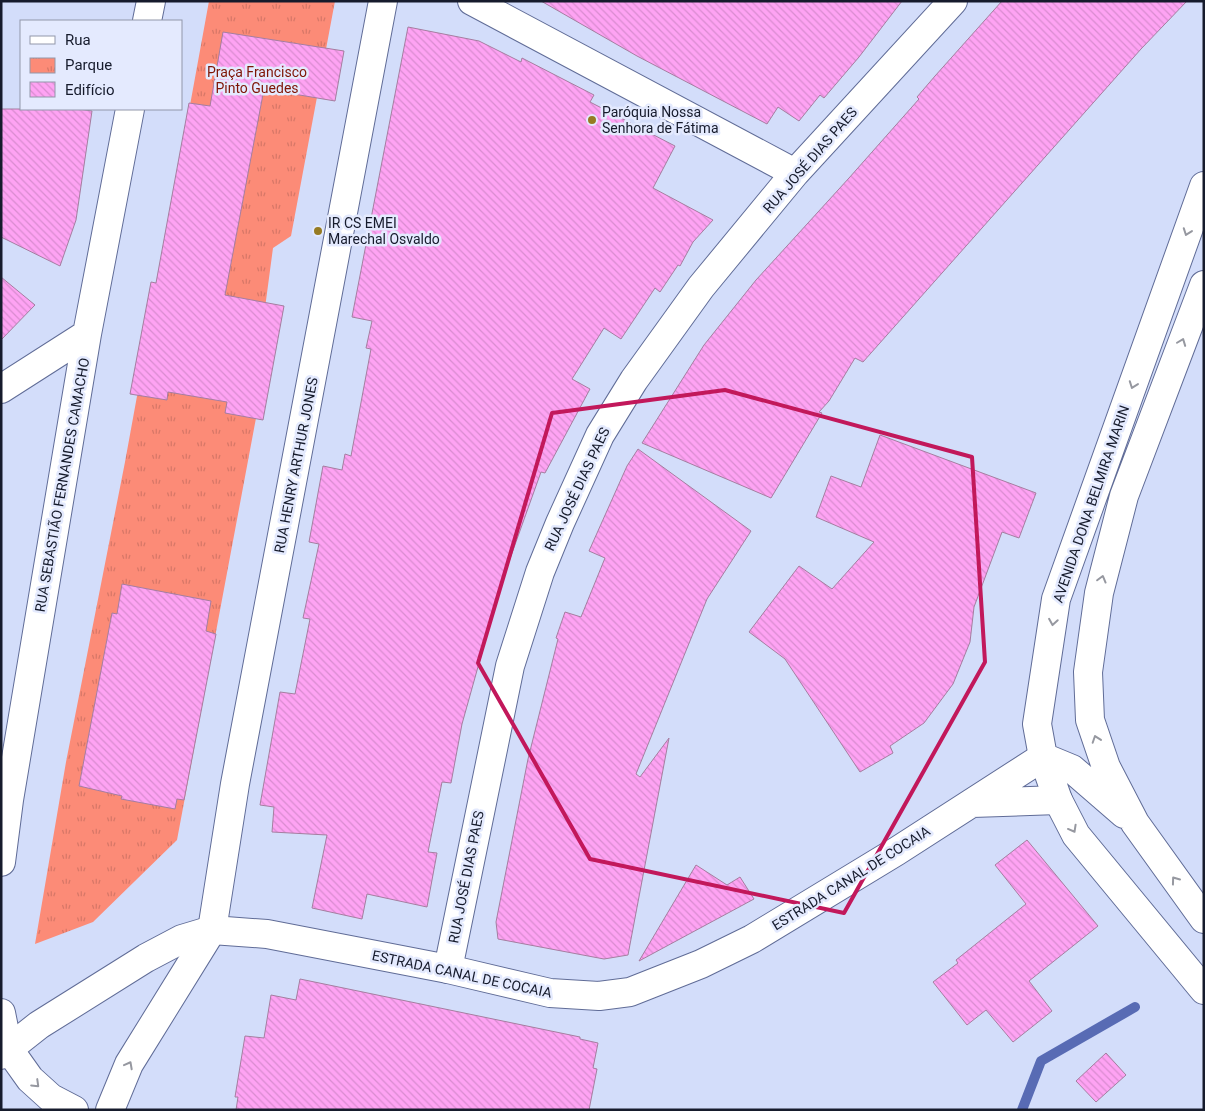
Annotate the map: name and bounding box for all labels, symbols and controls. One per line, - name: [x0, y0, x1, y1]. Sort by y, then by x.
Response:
- legend: [20, 20, 182, 110]
- text: Rua: [65, 31, 91, 49]
- text: Parque: [65, 56, 112, 74]
- park label: Praça Francisco Pinto Guedes: [207, 64, 307, 96]
- text: Edifício: [65, 81, 114, 99]
- street label: RUA JOSÉ DIAS PAES: [759, 103, 860, 216]
- place label: Paróquia Nossa Senhora de Fátima: [602, 104, 719, 136]
- marker: Paróquia Nossa Senhora de Fátima: [586, 114, 598, 126]
- place label: IR CS EMEI Marechal Osvaldo: [328, 215, 440, 247]
- marker: IR CS EMEI Marechal Osvaldo: [312, 225, 324, 237]
- one-way arrow: [1183, 228, 1193, 236]
- one-way arrow: [1176, 338, 1186, 347]
- street label: RUA SEBASTIÃO FERNANDES CAMACHO: [31, 356, 92, 613]
- street label: RUA HENRY ARTHUR JONES: [271, 376, 321, 554]
- one-way arrow: [1129, 381, 1139, 389]
- street label: AVENIDA DONA BELMIRA MARIN: [1050, 403, 1132, 605]
- street label: RUA JOSÉ DIAS PAES: [540, 424, 613, 553]
- one-way arrow: [1097, 575, 1107, 583]
- one-way arrow: [1048, 617, 1058, 626]
- one-way arrow: [1092, 735, 1102, 744]
- street label: RUA JOSÉ DIAS PAES: [444, 809, 487, 945]
- street label: ESTRADA CANAL DE COCAIA: [769, 823, 933, 933]
- one-way arrow: [1067, 823, 1077, 832]
- one-way arrow: [1173, 877, 1181, 886]
- street label: ESTRADA CANAL DE COCAIA: [371, 947, 553, 1001]
- one-way arrow: [123, 1062, 133, 1071]
- one-way arrow: [31, 1078, 40, 1087]

